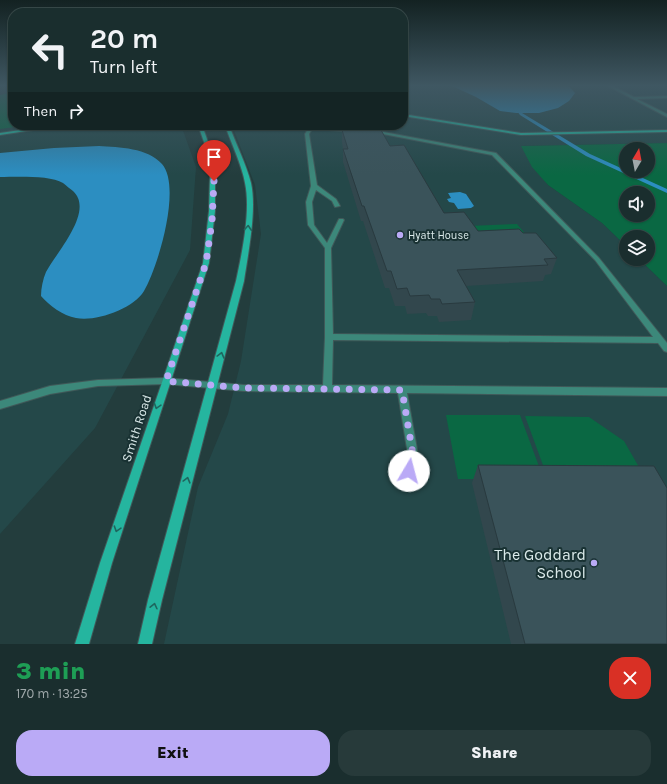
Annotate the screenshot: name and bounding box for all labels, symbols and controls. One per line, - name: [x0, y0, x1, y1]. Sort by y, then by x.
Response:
- text: 20 m: [90, 22, 158, 55]
- icon: left: [24, 24, 76, 76]
- text: Turn left: [90, 56, 158, 78]
- icon: right: [65, 100, 87, 122]
- text: Then: [24, 102, 57, 120]
- pin: [197, 140, 231, 181]
- north arrow: [619, 142, 655, 178]
- map controls: [619, 142, 655, 266]
- icon: arrive: [203, 146, 225, 168]
- button: sound: [619, 186, 655, 222]
- one-way arrow: [244, 225, 253, 231]
- place label: Hyatt House: [408, 229, 469, 242]
- marker: Hyatt House: [395, 230, 405, 240]
- button: layers: [619, 230, 655, 266]
- one-way arrow: [216, 351, 224, 358]
- street label: Smith Road: [119, 393, 154, 464]
- one-way arrow: [154, 402, 162, 409]
- position arrow: [388, 450, 430, 492]
- one-way arrow: [182, 477, 191, 484]
- one-way arrow: [113, 526, 122, 533]
- place label: The Goddard School: [494, 545, 586, 582]
- marker: The Goddard School: [589, 558, 599, 568]
- one-way arrow: [149, 603, 157, 609]
- text: 3 min: [16, 657, 85, 685]
- button: close: [609, 657, 651, 699]
- text: 170 m · 13:25: [16, 686, 88, 701]
- button: Exit: [16, 730, 330, 776]
- button: Share: [338, 730, 651, 776]

